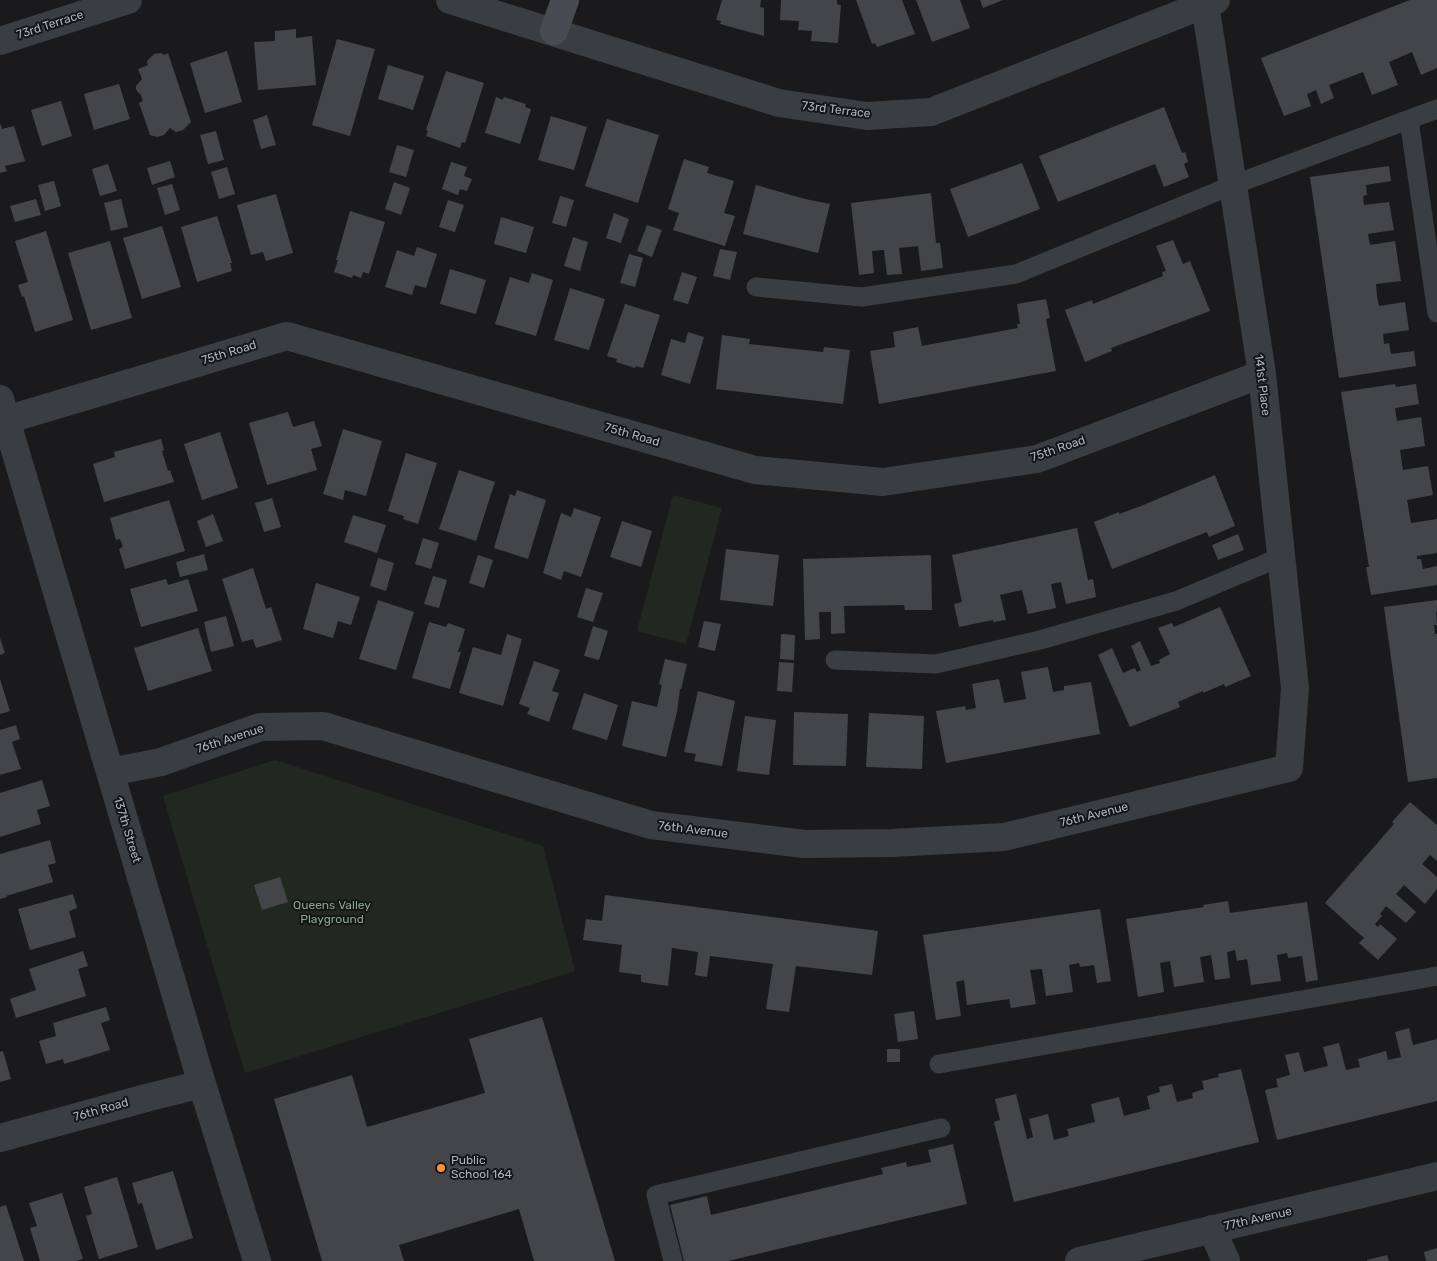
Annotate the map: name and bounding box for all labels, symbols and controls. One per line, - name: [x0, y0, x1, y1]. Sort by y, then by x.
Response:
- street label: 73rd Terrace: [15, 7, 85, 43]
- street label: 73rd Terrace: [801, 99, 871, 121]
- street label: 75th Road: [200, 338, 258, 368]
- street label: 141st Place: [1251, 353, 1273, 417]
- street label: 75th Road: [603, 420, 661, 450]
- street label: 75th Road: [1029, 433, 1087, 465]
- street label: 76th Avenue: [194, 721, 266, 757]
- street label: 137th Street: [110, 795, 144, 865]
- street label: 76th Avenue: [1058, 800, 1130, 830]
- street label: 76th Avenue: [657, 819, 729, 841]
- park label: Queens Valley Playground: [293, 899, 371, 927]
- street label: 76th Road: [72, 1095, 130, 1125]
- place label: Public School 164: [451, 1154, 512, 1182]
- marker: Public School 164: [435, 1162, 447, 1174]
- street label: 77th Avenue: [1223, 1204, 1293, 1234]

